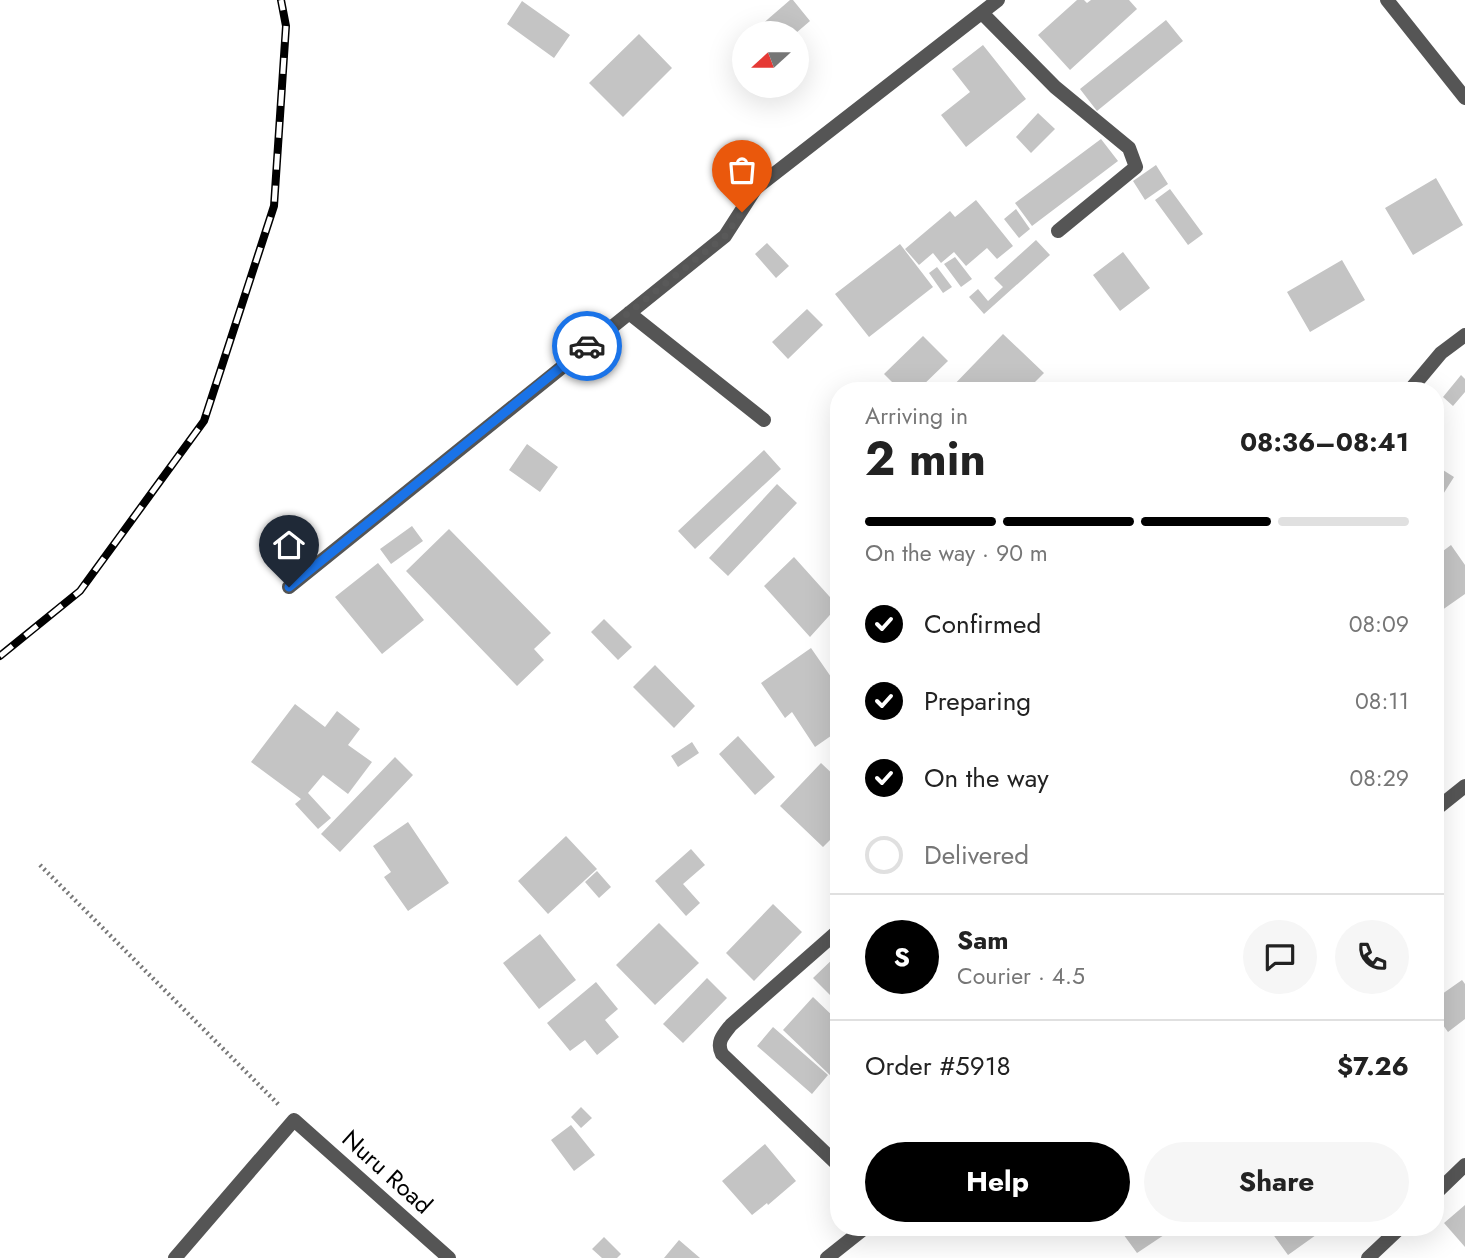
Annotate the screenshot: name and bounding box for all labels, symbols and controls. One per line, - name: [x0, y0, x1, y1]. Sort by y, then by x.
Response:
- north arrow: [732, 21, 808, 98]
- map controls: [732, 21, 809, 98]
- pin: [712, 140, 772, 212]
- icon: bag: [723, 151, 761, 189]
- courier: [552, 311, 622, 381]
- icon: car: [568, 327, 606, 365]
- text: Arriving in: [865, 399, 968, 433]
- text: 08:36–08:41: [1240, 423, 1409, 461]
- text: 2 min: [865, 426, 986, 492]
- pin: [259, 515, 319, 587]
- icon: home: [270, 526, 308, 564]
- text: On the way · 90 m: [865, 536, 1048, 570]
- icon: check: [865, 605, 903, 643]
- text: Confirmed: [924, 605, 1041, 643]
- text: 08:09: [1349, 607, 1409, 641]
- icon: check: [865, 682, 903, 720]
- text: Preparing: [924, 682, 1031, 720]
- text: 08:11: [1355, 684, 1409, 718]
- icon: check: [865, 759, 903, 797]
- text: On the way: [924, 759, 1049, 797]
- text: 08:29: [1349, 761, 1409, 795]
- text: Delivered: [924, 836, 1029, 874]
- button: chat: [1243, 920, 1317, 994]
- button: phone: [1335, 920, 1409, 994]
- text: Sam: [957, 921, 1009, 959]
- text: S: [894, 938, 910, 976]
- text: Courier · 4.5: [957, 959, 1085, 993]
- text: Order #5918: [865, 1047, 1011, 1085]
- text: $7.26: [1337, 1047, 1409, 1085]
- street label: Nuru Road: [334, 1121, 440, 1222]
- button: Help: [865, 1142, 1130, 1222]
- button: Share: [1144, 1142, 1409, 1222]

